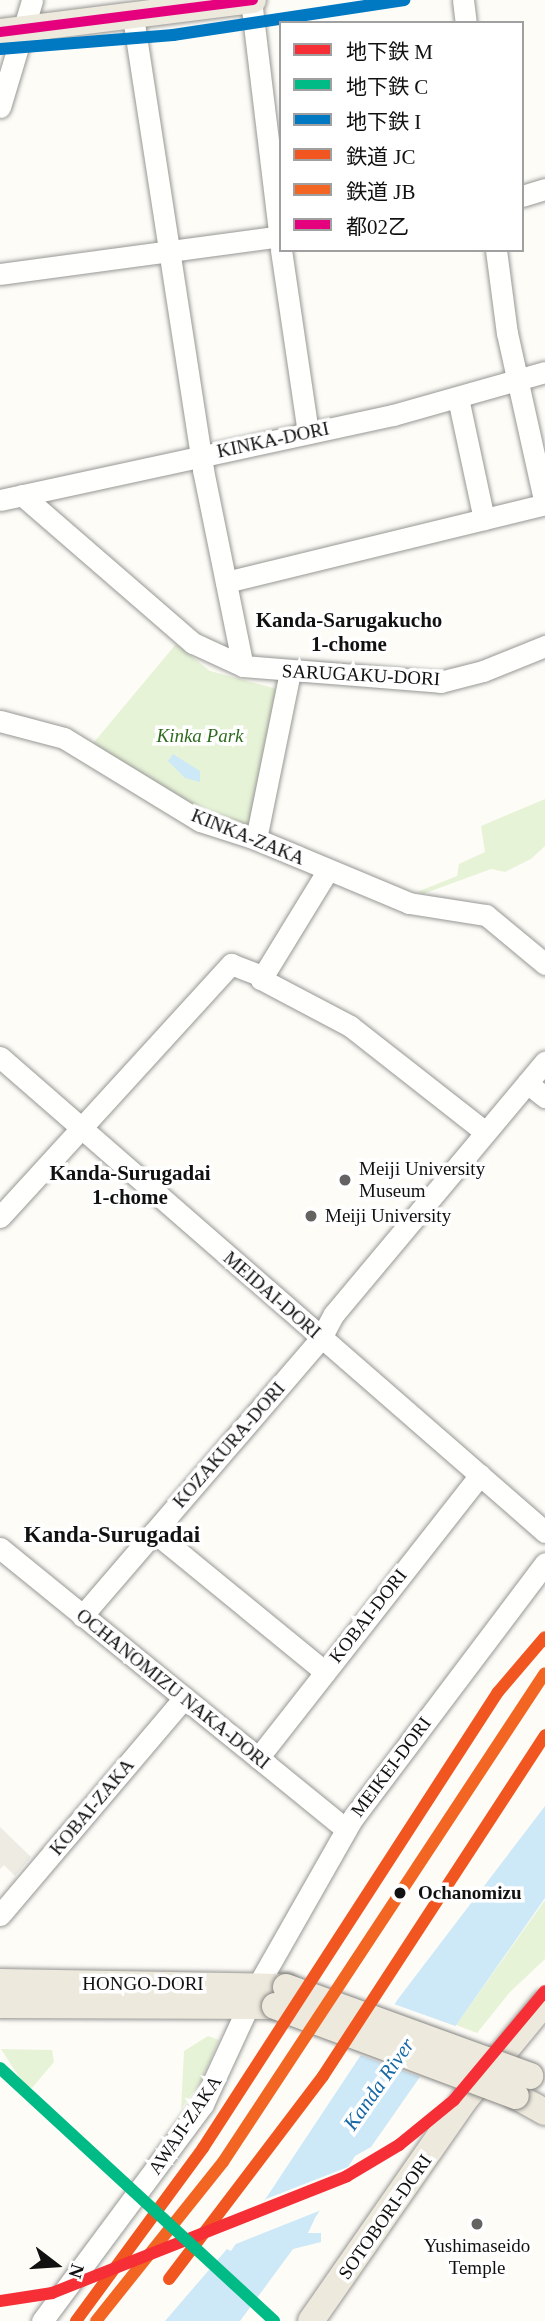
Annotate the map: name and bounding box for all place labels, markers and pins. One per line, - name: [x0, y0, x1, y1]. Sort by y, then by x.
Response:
- place label: Meiji University Museum: [359, 1158, 485, 1202]
- marker: Meiji University Museum: [337, 1172, 353, 1188]
- place label: Meiji University: [325, 1205, 451, 1227]
- marker: Meiji University: [303, 1208, 319, 1224]
- marker: Ochanomizu: [388, 1881, 412, 1905]
- place label: Ochanomizu: [418, 1882, 521, 1904]
- marker: Yushimaseido Temple: [469, 2216, 485, 2232]
- place label: Yushimaseido Temple: [424, 2235, 530, 2279]

